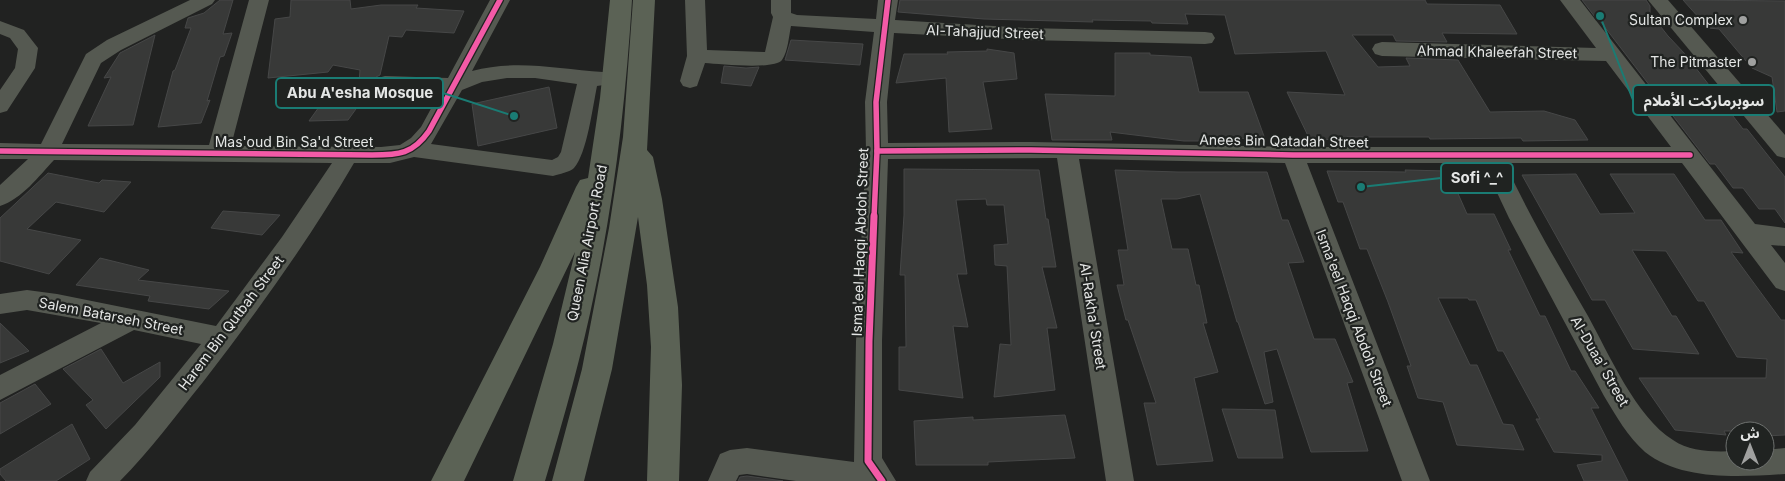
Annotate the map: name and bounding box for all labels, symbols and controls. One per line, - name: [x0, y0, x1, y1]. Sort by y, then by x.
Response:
- place label: Sultan Complex: [1629, 11, 1733, 28]
- marker: Sultan Complex: [1737, 14, 1749, 26]
- street label: Al-Tahajjud Street: [926, 21, 1044, 42]
- street label: Ahmad Khaleefah Street: [1417, 42, 1578, 61]
- place label: The Pitmaster: [1650, 53, 1742, 70]
- marker: The Pitmaster: [1746, 56, 1758, 68]
- callout: Abu A'esha Mosque: [276, 78, 443, 108]
- text: Abu A'esha Mosque: [287, 83, 433, 102]
- callout: سوبرماركت الأملام: [1633, 85, 1774, 115]
- text: سوبرماركت الأملام: [1644, 91, 1764, 112]
- street label: Anees Bin Qatadah Street: [1199, 131, 1369, 150]
- street label: Mas'oud Bin Sa'd Street: [215, 133, 374, 150]
- street label: Isma'eel Haqqi Abdoh Street: [848, 147, 871, 337]
- street label: Queen Alia Airport Road: [563, 163, 610, 323]
- callout: Sofi ^_^: [1441, 163, 1513, 193]
- text: Sofi ^_^: [1451, 168, 1503, 187]
- street label: Isma'eel Haqqi Abdoh Street: [1313, 227, 1396, 409]
- street label: Harem Bin Qutbah Street: [174, 252, 287, 393]
- street label: Al-Rakha' Street: [1077, 261, 1110, 371]
- street label: Salem Batarseh Street: [37, 293, 185, 338]
- street label: Al-Duaa' Street: [1568, 313, 1633, 409]
- north arrow: [1725, 421, 1775, 471]
- text: ش: [1740, 424, 1760, 441]

